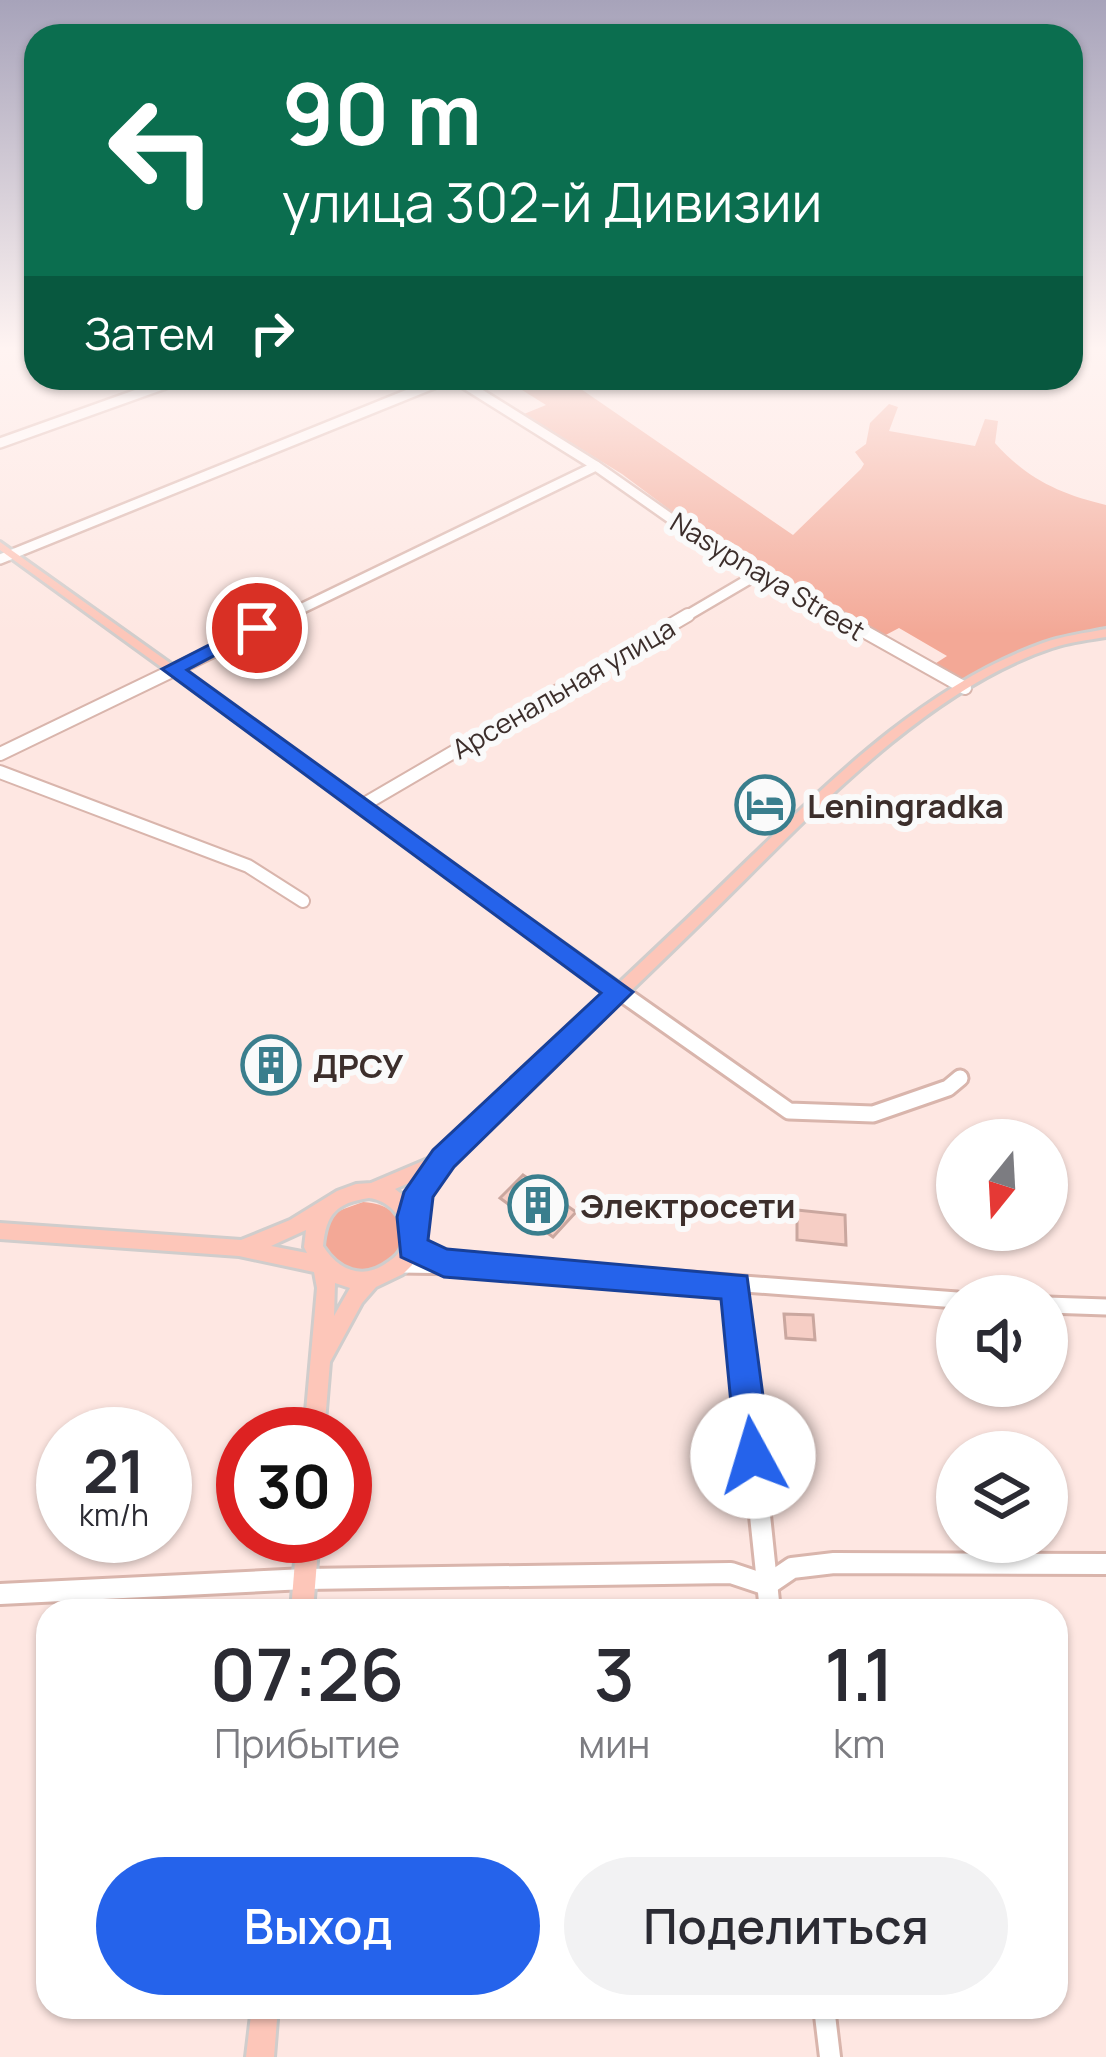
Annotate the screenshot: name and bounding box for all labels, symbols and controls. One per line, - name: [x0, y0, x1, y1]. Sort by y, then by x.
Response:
- text: 90 m: [282, 55, 482, 170]
- icon: left: [84, 72, 240, 228]
- text: улица 302-й Дивизии: [282, 164, 822, 238]
- icon: right: [239, 300, 305, 366]
- text: Затем: [84, 302, 215, 364]
- street label: Nasypnaya Street: [664, 503, 872, 649]
- pin: [206, 577, 308, 679]
- icon: arrive: [224, 595, 290, 661]
- street label: Арсенальная улица: [445, 609, 681, 767]
- hotel icon: Leningradka: [734, 774, 796, 836]
- place label: Leningradka: [807, 783, 1004, 828]
- building icon: ДРСУ: [240, 1034, 302, 1096]
- place label: ДРСУ: [313, 1043, 403, 1088]
- north arrow: [936, 1119, 1068, 1251]
- map controls: [936, 1119, 1068, 1563]
- building icon: Электросети: [507, 1174, 569, 1236]
- place label: Электросети: [580, 1183, 796, 1228]
- button: sound: [936, 1275, 1068, 1407]
- position arrow: [690, 1393, 816, 1519]
- speed limit sign: 30: [216, 1407, 372, 1563]
- text: 21: [83, 1429, 145, 1511]
- button: layers: [936, 1431, 1068, 1563]
- text: km/h: [79, 1494, 149, 1535]
- text: 07:26: [210, 1624, 404, 1723]
- text: 3: [594, 1624, 635, 1723]
- text: 1.1: [824, 1624, 894, 1723]
- text: Прибытие: [214, 1716, 400, 1770]
- text: мин: [578, 1716, 650, 1770]
- text: km: [833, 1716, 885, 1770]
- button: Выход: [96, 1857, 540, 1995]
- button: Поделиться: [564, 1857, 1008, 1995]

